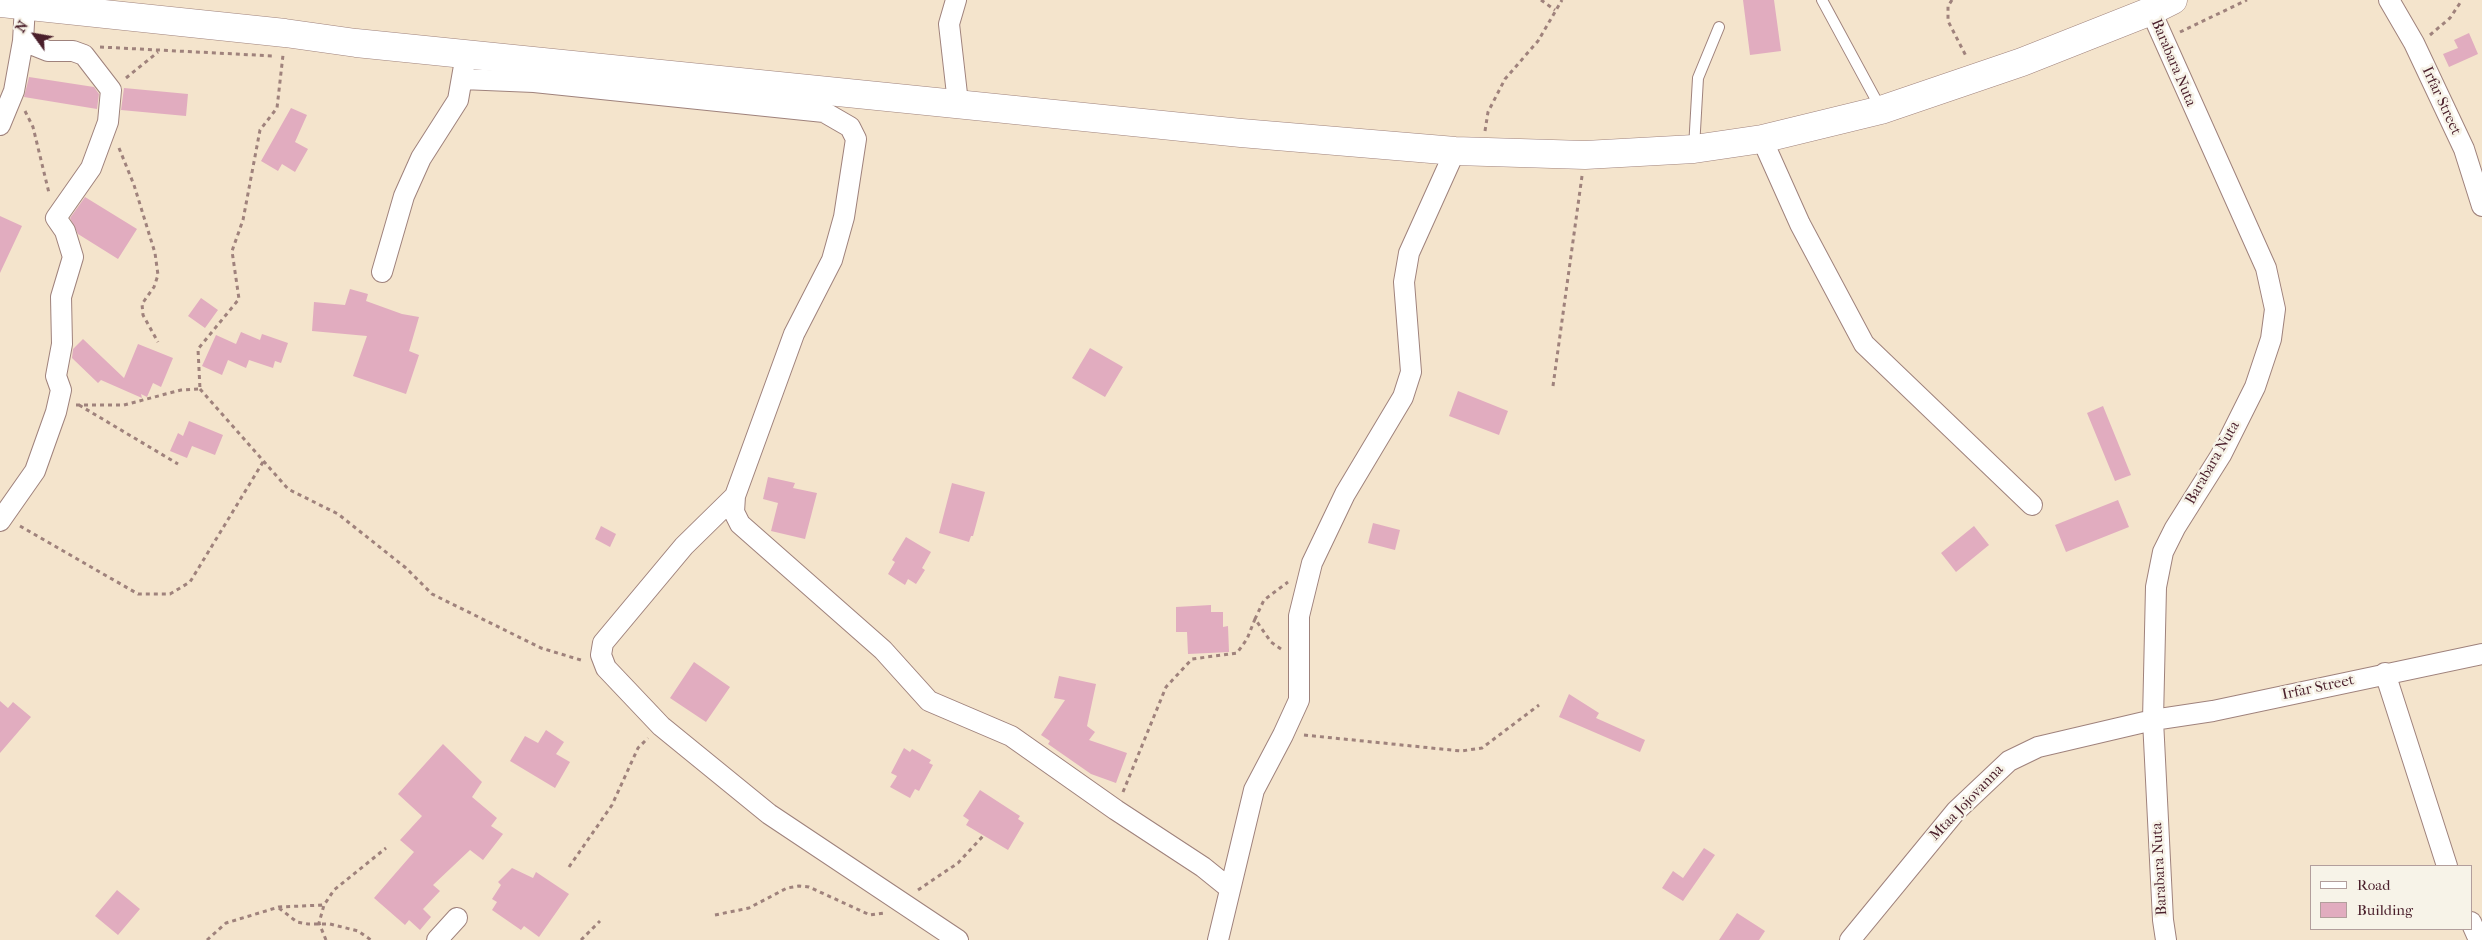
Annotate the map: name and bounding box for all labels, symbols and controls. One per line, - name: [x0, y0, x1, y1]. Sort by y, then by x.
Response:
- north arrow: [10, 10, 60, 60]
- street label: Barabara Nuta: [2147, 17, 2199, 109]
- text: N: [12, 18, 32, 36]
- street label: Irfar Street: [2417, 64, 2465, 138]
- street label: Barabara Nuta: [2182, 418, 2244, 508]
- street label: Irfar Street: [2280, 672, 2356, 704]
- street label: Mtaa Jojovanna: [1926, 761, 2008, 845]
- street label: Barabara Nuta: [2149, 822, 2171, 916]
- legend: [2310, 865, 2472, 930]
- text: Road: [2357, 876, 2390, 894]
- text: Building: [2357, 901, 2413, 919]

